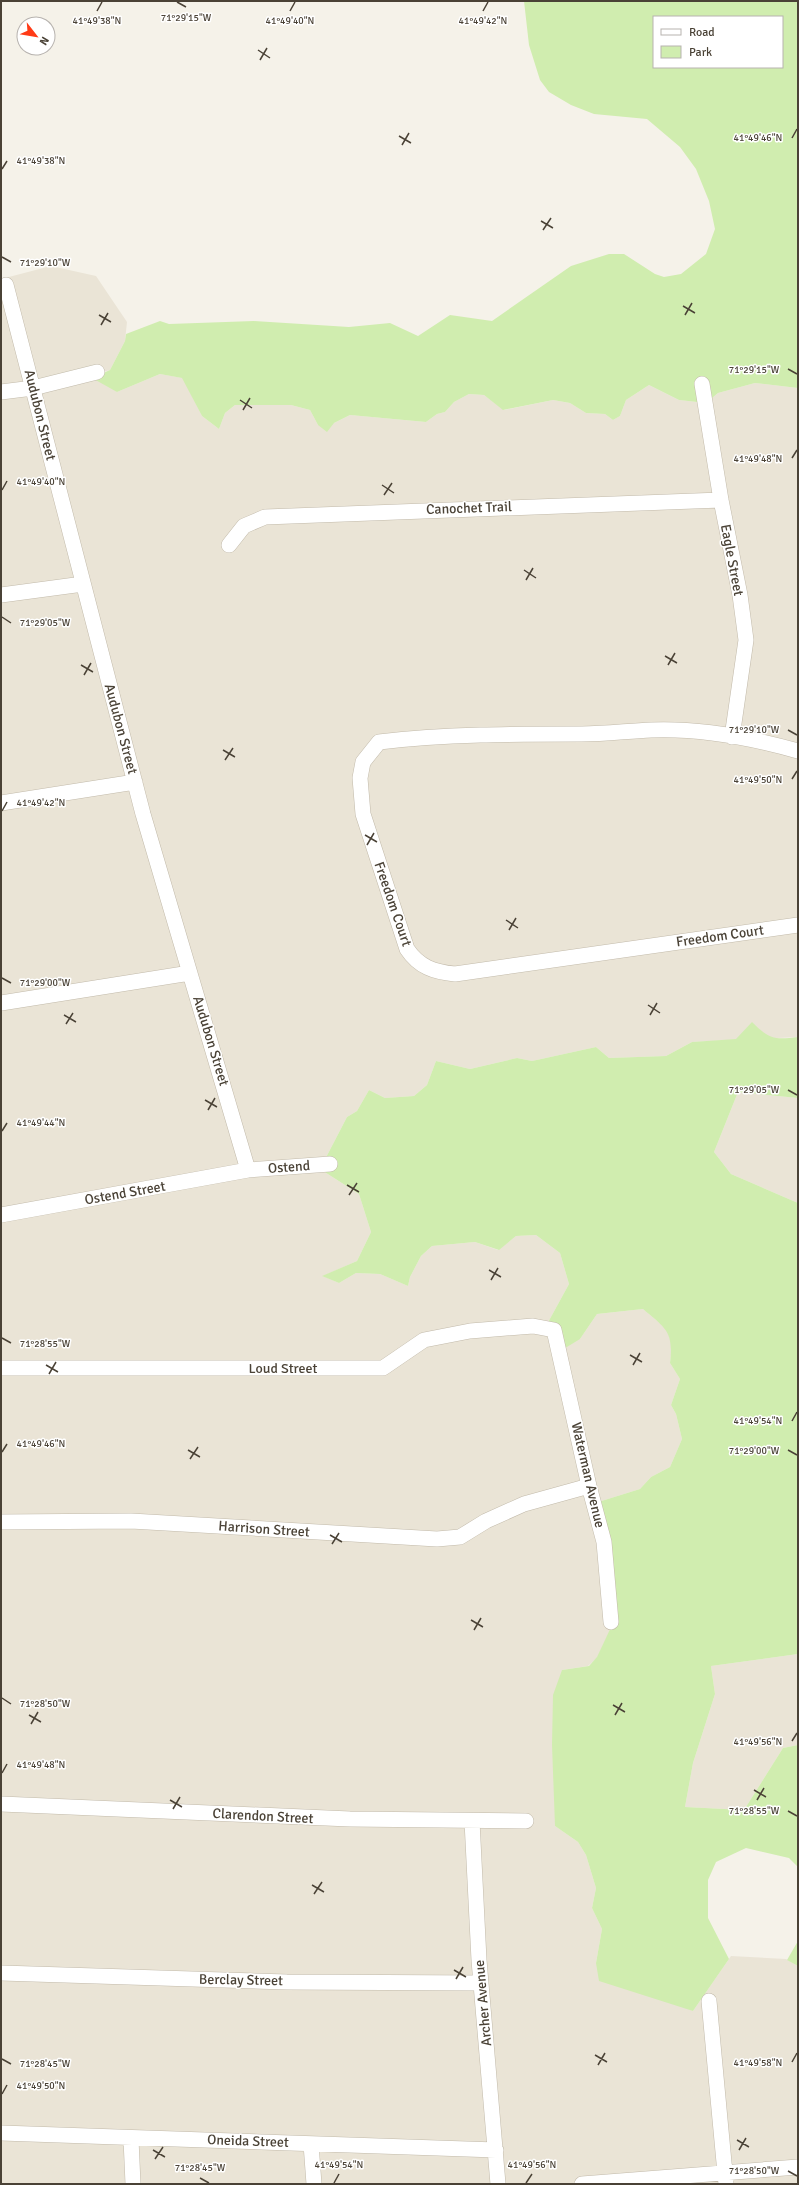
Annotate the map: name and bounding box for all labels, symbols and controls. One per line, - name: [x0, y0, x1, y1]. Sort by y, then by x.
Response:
- text: 71°29'15"W: [161, 12, 212, 24]
- text: 41°49'38"N: [73, 15, 121, 27]
- text: 41°49'40"N: [266, 15, 314, 27]
- text: 41°49'42"N: [459, 15, 507, 27]
- north arrow: [16, 16, 56, 56]
- legend: [653, 16, 783, 68]
- text: Road: [689, 25, 715, 40]
- text: N: [37, 34, 52, 48]
- text: Park: [689, 45, 712, 60]
- text: 41°49'46"N: [734, 132, 782, 144]
- text: 41°49'38"N: [17, 155, 65, 167]
- text: 71°29'10"W: [20, 257, 71, 269]
- text: 71°29'15"W: [729, 364, 780, 376]
- street label: Audubon Street: [21, 368, 60, 462]
- text: 41°49'48"N: [734, 453, 782, 465]
- text: 41°49'40"N: [17, 476, 65, 488]
- street label: Canochet Trail: [426, 498, 512, 518]
- street label: Eagle Street: [717, 523, 747, 597]
- text: 71°29'05"W: [20, 617, 71, 629]
- street label: Audubon Street: [101, 682, 141, 776]
- text: 71°29'10"W: [729, 724, 780, 736]
- text: 41°49'50"N: [734, 774, 782, 786]
- text: 41°49'42"N: [17, 797, 65, 809]
- street label: Freedom Court: [371, 859, 415, 949]
- street label: Freedom Court: [675, 921, 765, 951]
- text: 71°29'00"W: [20, 977, 71, 989]
- street label: Audubon Street: [189, 994, 233, 1088]
- text: 71°29'05"W: [729, 1084, 780, 1096]
- text: 41°49'44"N: [17, 1117, 65, 1129]
- street label: Ostend: [267, 1157, 311, 1177]
- street label: Ostend Street: [83, 1178, 167, 1208]
- text: 71°28'55"W: [20, 1338, 71, 1350]
- street label: Loud Street: [249, 1360, 318, 1377]
- text: 41°49'54"N: [734, 1415, 782, 1427]
- street label: Waterman Avenue: [568, 1420, 608, 1530]
- text: 41°49'46"N: [17, 1438, 65, 1450]
- text: 71°29'00"W: [729, 1445, 780, 1457]
- street label: Harrison Street: [218, 1517, 310, 1541]
- text: 71°28'50"W: [20, 1698, 71, 1710]
- text: 41°49'56"N: [734, 1736, 782, 1748]
- text: 41°49'48"N: [17, 1759, 65, 1771]
- street label: Clarendon Street: [212, 1805, 314, 1827]
- text: 71°28'55"W: [729, 1805, 780, 1817]
- street label: Archer Avenue: [471, 1959, 495, 2047]
- street label: Berclay Street: [199, 1971, 283, 1989]
- text: 41°49'58"N: [734, 2057, 782, 2069]
- text: 71°28'45"W: [20, 2058, 71, 2070]
- text: 41°49'50"N: [17, 2080, 65, 2092]
- street label: Oneida Street: [207, 2131, 289, 2151]
- text: 41°49'54"N: [315, 2159, 363, 2171]
- text: 41°49'56"N: [508, 2159, 556, 2171]
- text: 71°28'45"W: [175, 2162, 226, 2174]
- text: 71°28'50"W: [729, 2165, 780, 2177]

